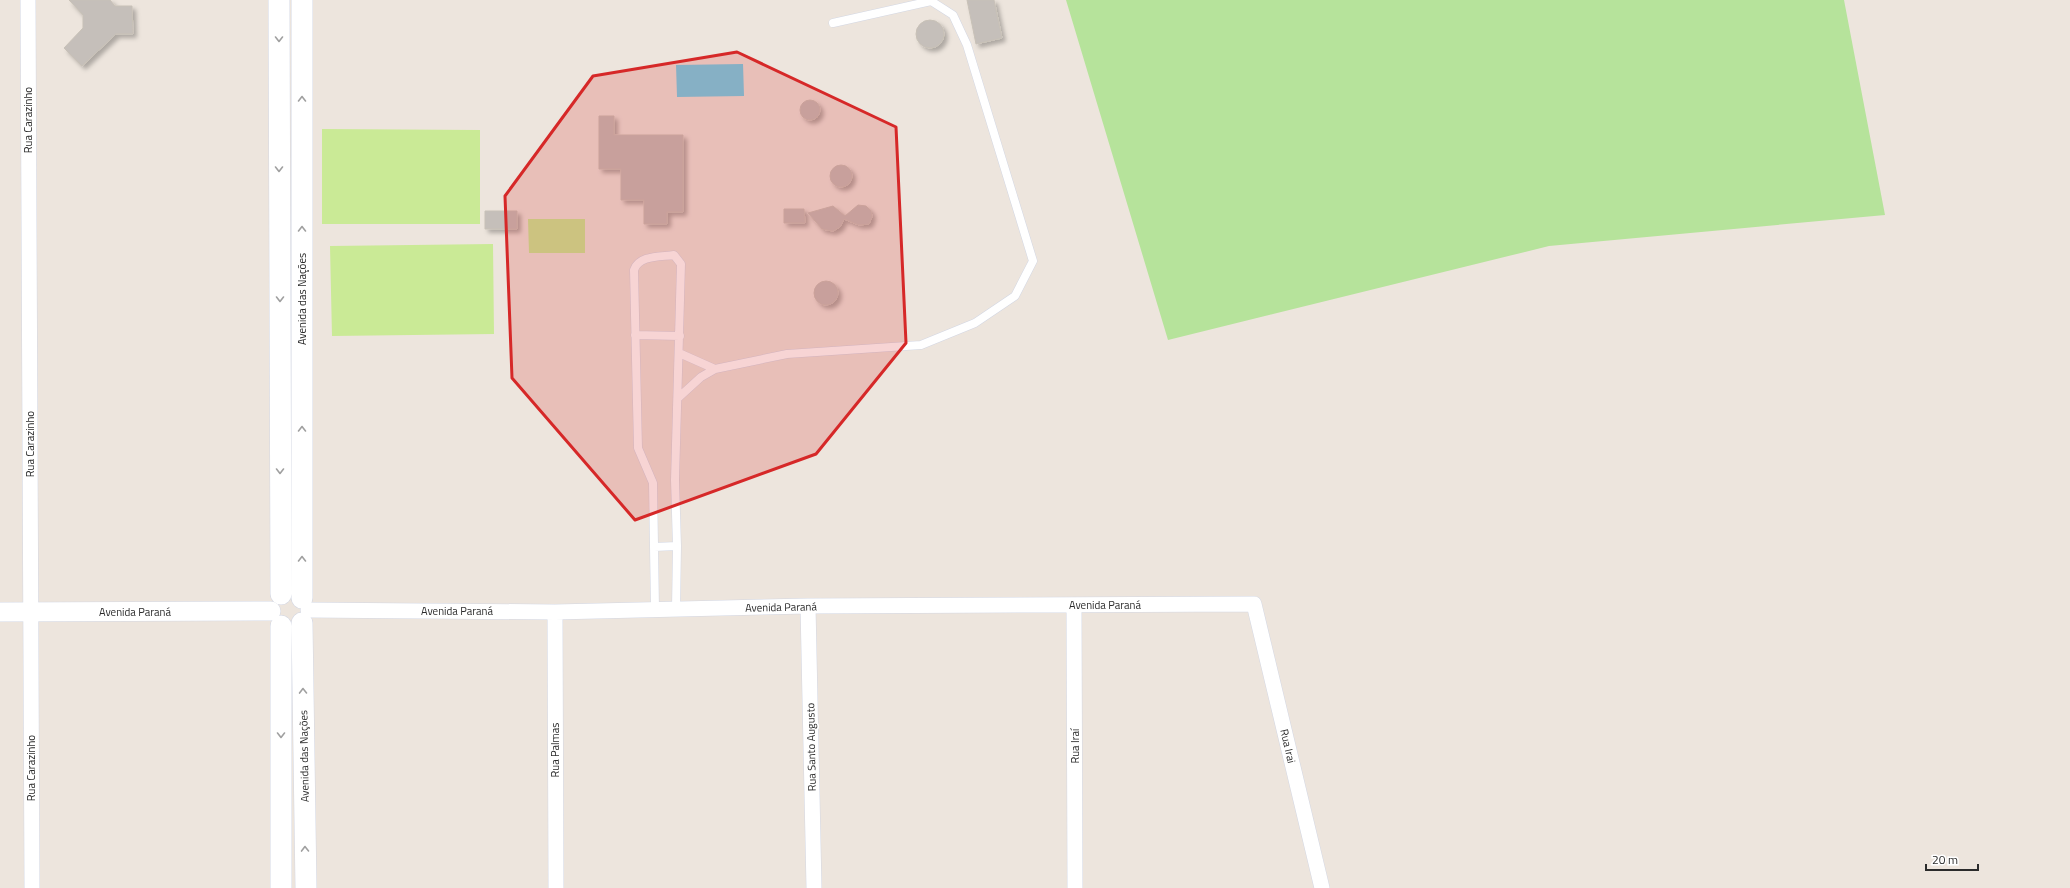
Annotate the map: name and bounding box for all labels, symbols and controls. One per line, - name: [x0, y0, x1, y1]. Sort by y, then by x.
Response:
- one-way arrow: [275, 36, 283, 42]
- street label: Rua Carazinho: [20, 87, 36, 153]
- one-way arrow: [298, 96, 306, 102]
- one-way arrow: [275, 166, 284, 172]
- one-way arrow: [298, 226, 306, 232]
- street label: Avenida das Nações: [294, 253, 310, 345]
- one-way arrow: [276, 296, 284, 302]
- street label: Rua Carazinho: [22, 411, 38, 477]
- one-way arrow: [298, 426, 306, 432]
- one-way arrow: [276, 468, 284, 474]
- one-way arrow: [298, 556, 306, 562]
- street label: Avenida Paraná: [1069, 597, 1141, 613]
- street label: Avenida Paraná: [745, 598, 818, 616]
- street label: Avenida Paraná: [421, 603, 493, 619]
- street label: Avenida Paraná: [99, 604, 171, 620]
- one-way arrow: [299, 688, 307, 694]
- street label: Rua Santo Augusto: [802, 702, 820, 791]
- street label: Avenida das Nações: [295, 710, 313, 802]
- street label: Rua Palmas: [547, 723, 563, 777]
- street label: Rua Iraí: [1067, 727, 1083, 763]
- street label: Rua Irai: [1276, 727, 1300, 765]
- one-way arrow: [277, 732, 285, 738]
- street label: Rua Carazinho: [23, 735, 39, 801]
- one-way arrow: [301, 846, 309, 852]
- scale bar: [1926, 846, 1978, 872]
- text: 20 m: [1932, 850, 1958, 869]

